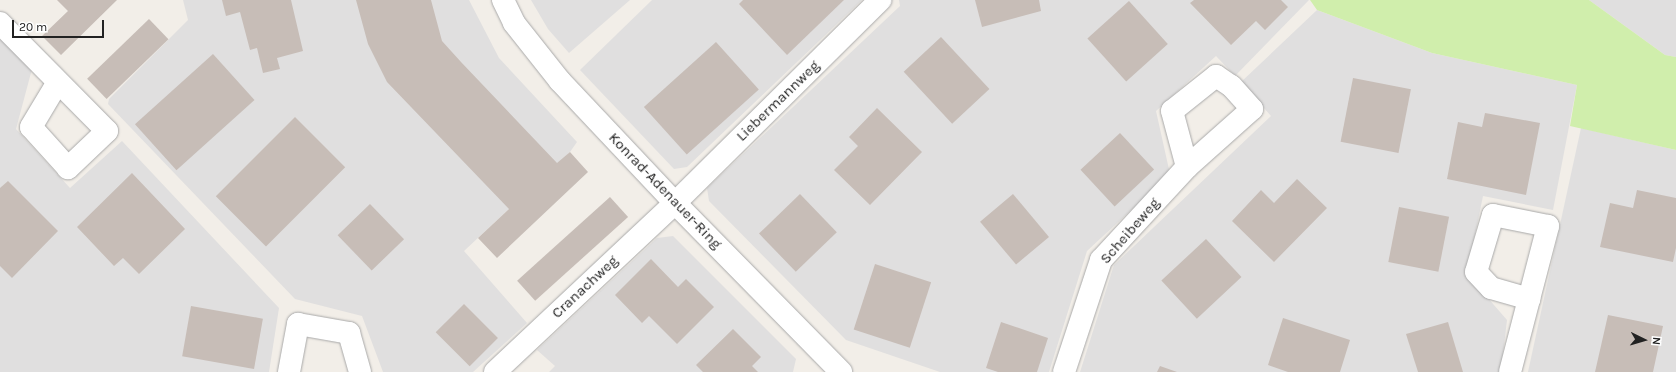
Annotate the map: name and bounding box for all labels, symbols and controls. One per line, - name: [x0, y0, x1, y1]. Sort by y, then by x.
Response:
- scale bar: [14, 12, 106, 38]
- text: 20 m: [19, 20, 47, 34]
- street label: Liebermannweg: [733, 57, 823, 145]
- street label: Konrad-Adenauer-Ring: [605, 129, 725, 253]
- street label: Scheibeweg: [1096, 194, 1164, 268]
- street label: Cranachweg: [548, 252, 622, 322]
- north arrow: [1624, 320, 1664, 360]
- text: N: [1650, 337, 1663, 346]

